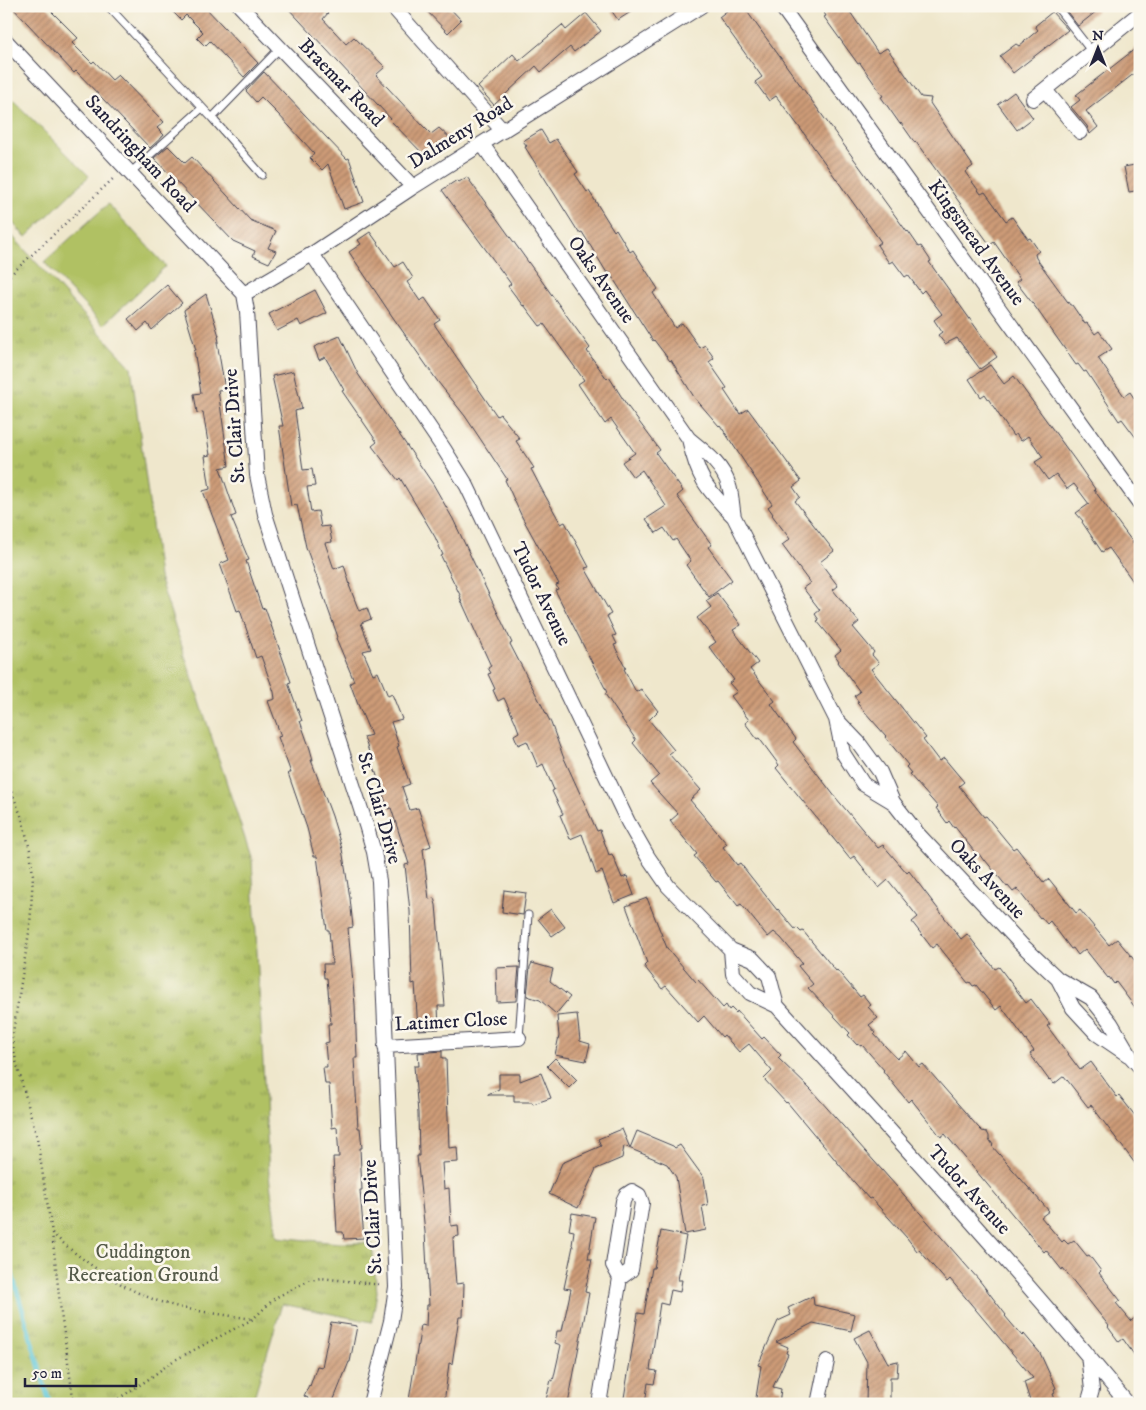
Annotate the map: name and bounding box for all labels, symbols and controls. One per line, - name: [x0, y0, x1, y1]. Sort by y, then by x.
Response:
- north arrow: [1074, 22, 1124, 72]
- text: N: [1092, 27, 1104, 45]
- street label: Braemar Road: [293, 34, 389, 132]
- street label: Sandringham Road: [79, 90, 201, 218]
- street label: Dalmeny Road: [404, 91, 518, 175]
- street label: Kingsmead Avenue: [922, 175, 1030, 311]
- street label: Oaks Avenue: [562, 231, 640, 329]
- street label: St. Clair Drive: [219, 368, 251, 484]
- street label: Tudor Avenue: [505, 538, 577, 650]
- street label: St. Clair Drive: [351, 749, 407, 867]
- street label: Oaks Avenue: [943, 833, 1031, 925]
- street label: Latimer Close: [394, 1007, 508, 1037]
- street label: Tudor Avenue: [922, 1140, 1016, 1240]
- street label: St. Clair Drive: [358, 1159, 388, 1275]
- park label: Cuddington Recreation Ground: [67, 1240, 219, 1288]
- scale bar: [25, 1355, 136, 1387]
- text: 50 m: [32, 1364, 62, 1383]

